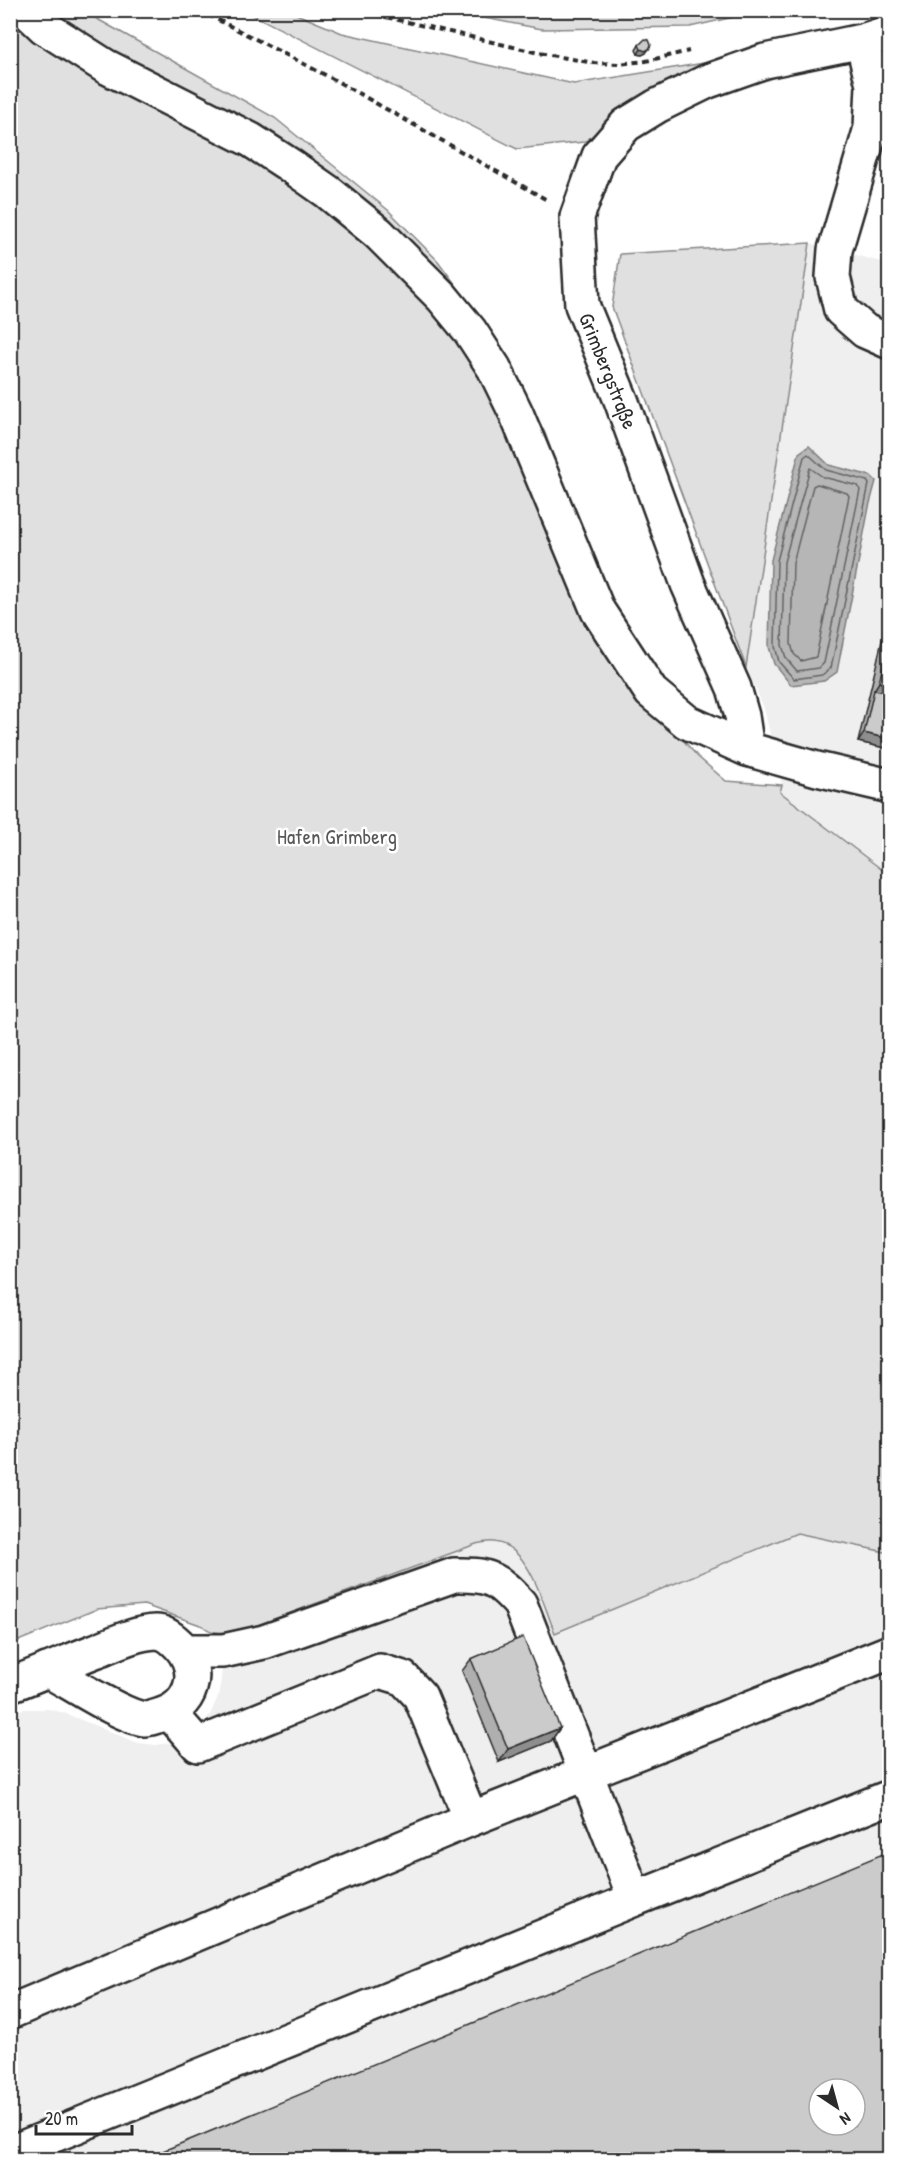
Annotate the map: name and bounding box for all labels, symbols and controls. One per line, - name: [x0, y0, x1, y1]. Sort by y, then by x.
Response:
- street label: Grimbergstraße: [572, 309, 645, 433]
- park label: Hafen Grimberg: [277, 822, 397, 851]
- north arrow: [807, 2077, 867, 2137]
- scale bar: [36, 2098, 132, 2136]
- text: 20 m: [45, 2106, 78, 2131]
- text: N: [836, 2108, 856, 2131]

